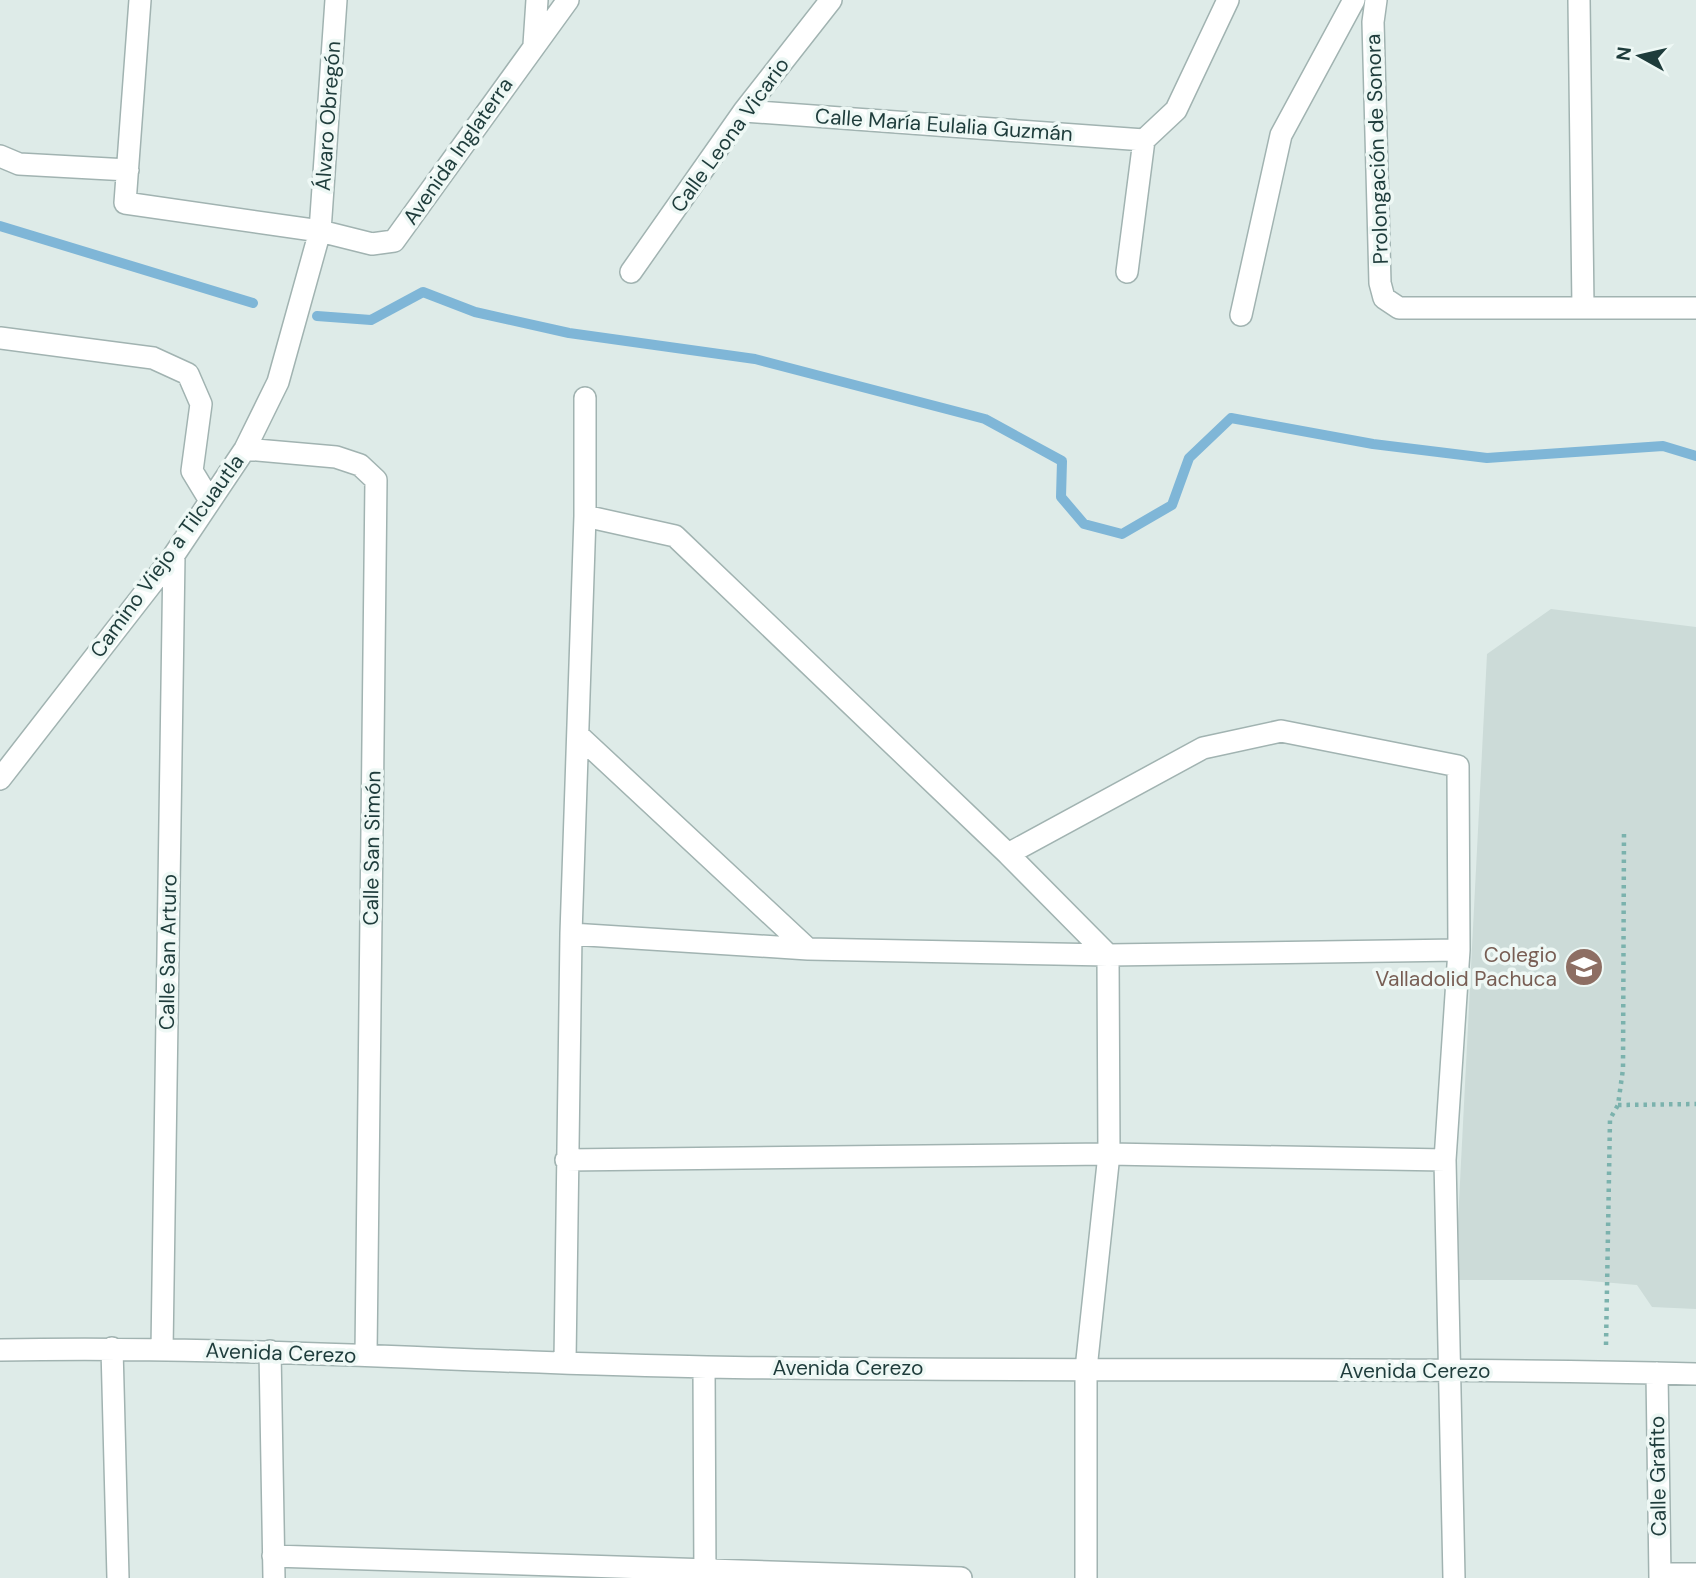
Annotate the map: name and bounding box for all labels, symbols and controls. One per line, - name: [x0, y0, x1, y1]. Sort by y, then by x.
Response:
- north arrow: [1605, 21, 1675, 91]
- street label: Prolongación de Sonora: [1359, 33, 1395, 265]
- street label: Álvaro Obregón: [309, 40, 347, 192]
- text: N: [1610, 45, 1637, 62]
- street label: Calle Leona Vicario: [664, 52, 796, 218]
- street label: Avenida Inglaterra: [397, 72, 519, 230]
- street label: Calle María Eulalia Guzmán: [814, 102, 1074, 148]
- street label: Camino Viejo a Tilcuautla: [84, 449, 250, 663]
- street label: Calle San Simón: [357, 770, 387, 926]
- street label: Calle San Arturo: [153, 874, 183, 1030]
- place label: Colegio Valladolid Pachuca: [1375, 941, 1557, 993]
- school or university icon: Colegio Valladolid Pachuca: [1563, 946, 1605, 988]
- street label: Avenida Cerezo: [205, 1336, 357, 1370]
- street label: Avenida Cerezo: [773, 1354, 923, 1382]
- street label: Avenida Cerezo: [1340, 1357, 1490, 1385]
- street label: Calle Grafito: [1643, 1415, 1673, 1537]

